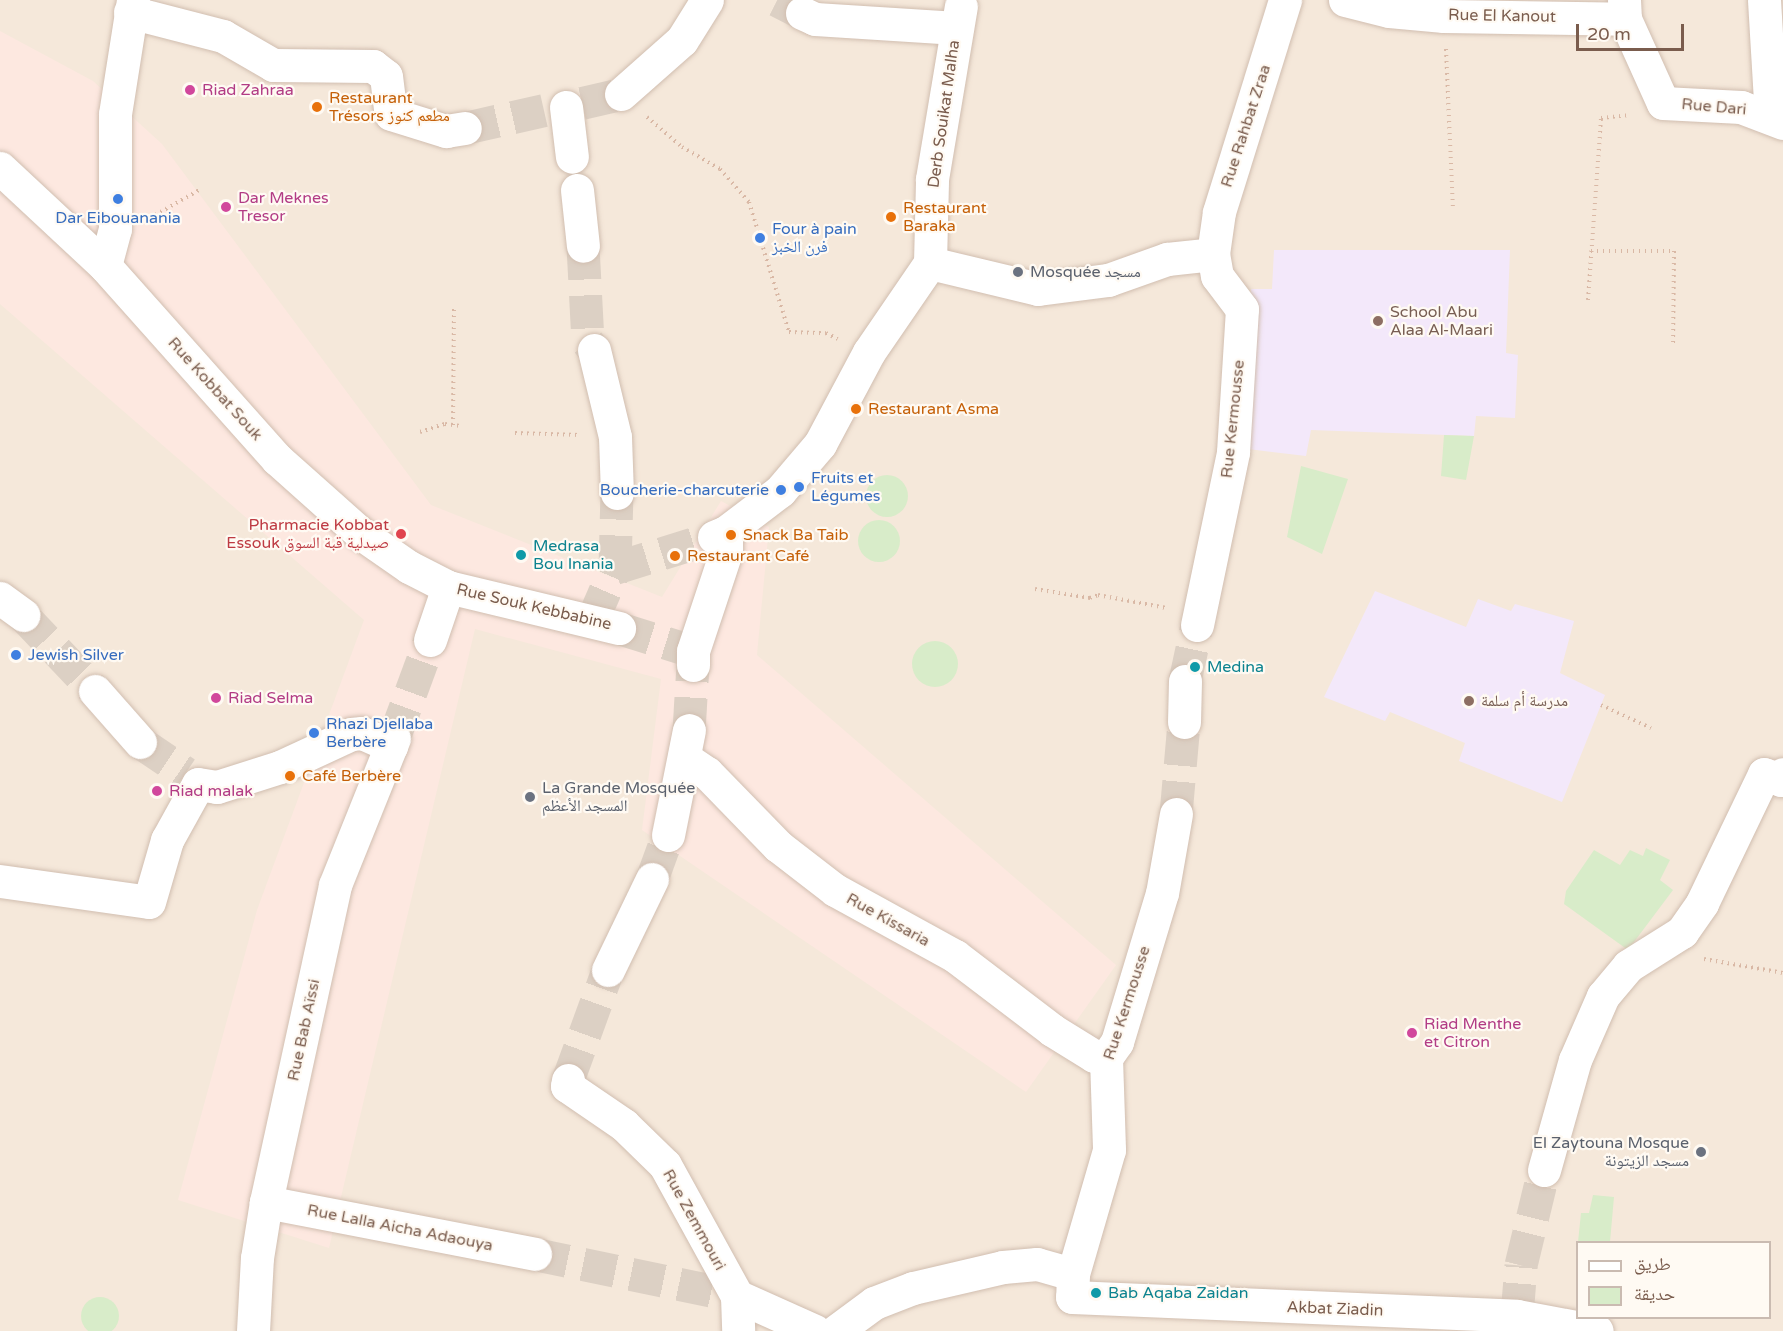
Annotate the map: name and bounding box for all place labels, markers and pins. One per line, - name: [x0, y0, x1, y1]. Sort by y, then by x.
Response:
- place label: Riad Zahraa: [202, 80, 294, 100]
- marker: Riad Zahraa: [183, 83, 197, 97]
- place label: Restaurant Trésors مطعم كنوز: [329, 88, 450, 126]
- marker: Restaurant Trésors مطعم كنوز: [310, 100, 324, 114]
- place label: Dar Meknes Tresor: [238, 188, 329, 226]
- marker: Dar Eibouanania: [111, 192, 125, 206]
- place label: Restaurant Baraka: [903, 198, 987, 236]
- marker: Dar Meknes Tresor: [219, 200, 233, 214]
- place label: Dar Eibouanania: [55, 208, 181, 228]
- marker: Restaurant Baraka: [884, 210, 898, 224]
- place label: Four à pain فرن الخبز: [772, 219, 857, 257]
- marker: Four à pain فرن الخبز: [753, 231, 767, 245]
- place label: Mosquée مسجد: [1030, 262, 1141, 282]
- marker: Mosquée مسجد: [1011, 265, 1025, 279]
- place label: School Abu Alaa Al-Maari: [1390, 302, 1493, 340]
- marker: School Abu Alaa Al-Maari: [1371, 314, 1385, 328]
- place label: Restaurant Asma: [868, 399, 999, 419]
- marker: Restaurant Asma: [849, 402, 863, 416]
- place label: Fruits et Légumes: [811, 468, 881, 506]
- place label: Boucherie-charcuterie: [600, 480, 769, 500]
- marker: Fruits et Légumes: [792, 480, 806, 494]
- marker: Boucherie-charcuterie: [774, 483, 788, 497]
- place label: Pharmacie Kobbat Essouk صيدلية قبة السوق: [226, 515, 389, 553]
- place label: Snack Ba Taib: [743, 525, 849, 545]
- marker: Pharmacie Kobbat Essouk صيدلية قبة السوق: [394, 527, 408, 541]
- marker: Snack Ba Taib: [724, 528, 738, 542]
- place label: Medrasa Bou Inania: [533, 536, 613, 574]
- place label: Restaurant Café: [687, 546, 809, 566]
- marker: Medrasa Bou Inania: [514, 548, 528, 562]
- marker: Restaurant Café: [668, 549, 682, 563]
- place label: Jewish Silver: [28, 645, 124, 665]
- marker: Jewish Silver: [9, 648, 23, 662]
- place label: Medina: [1207, 657, 1264, 677]
- marker: Medina: [1188, 660, 1202, 674]
- place label: Riad Selma: [228, 688, 313, 708]
- marker: Riad Selma: [209, 691, 223, 705]
- place label: مدرسة أم سلمة: [1481, 691, 1568, 711]
- marker: مدرسة أم سلمة: [1462, 694, 1476, 708]
- place label: Rhazi Djellaba Berbère: [326, 714, 433, 752]
- marker: Rhazi Djellaba Berbère: [307, 726, 321, 740]
- place label: Café Berbère: [302, 766, 401, 786]
- marker: Café Berbère: [283, 769, 297, 783]
- place label: La Grande Mosquée المسجد الأعظم: [542, 778, 695, 816]
- place label: Riad malak: [169, 781, 253, 801]
- marker: Riad malak: [150, 784, 164, 798]
- marker: La Grande Mosquée المسجد الأعظم: [523, 790, 537, 804]
- place label: Riad Menthe et Citron: [1424, 1014, 1521, 1052]
- marker: Riad Menthe et Citron: [1405, 1026, 1419, 1040]
- place label: El Zaytouna Mosque مسجد الزيتونة: [1533, 1133, 1689, 1171]
- marker: El Zaytouna Mosque مسجد الزيتونة: [1694, 1145, 1708, 1159]
- place label: Bab Aqaba Zaidan: [1108, 1283, 1248, 1303]
- marker: Bab Aqaba Zaidan: [1089, 1286, 1103, 1300]

